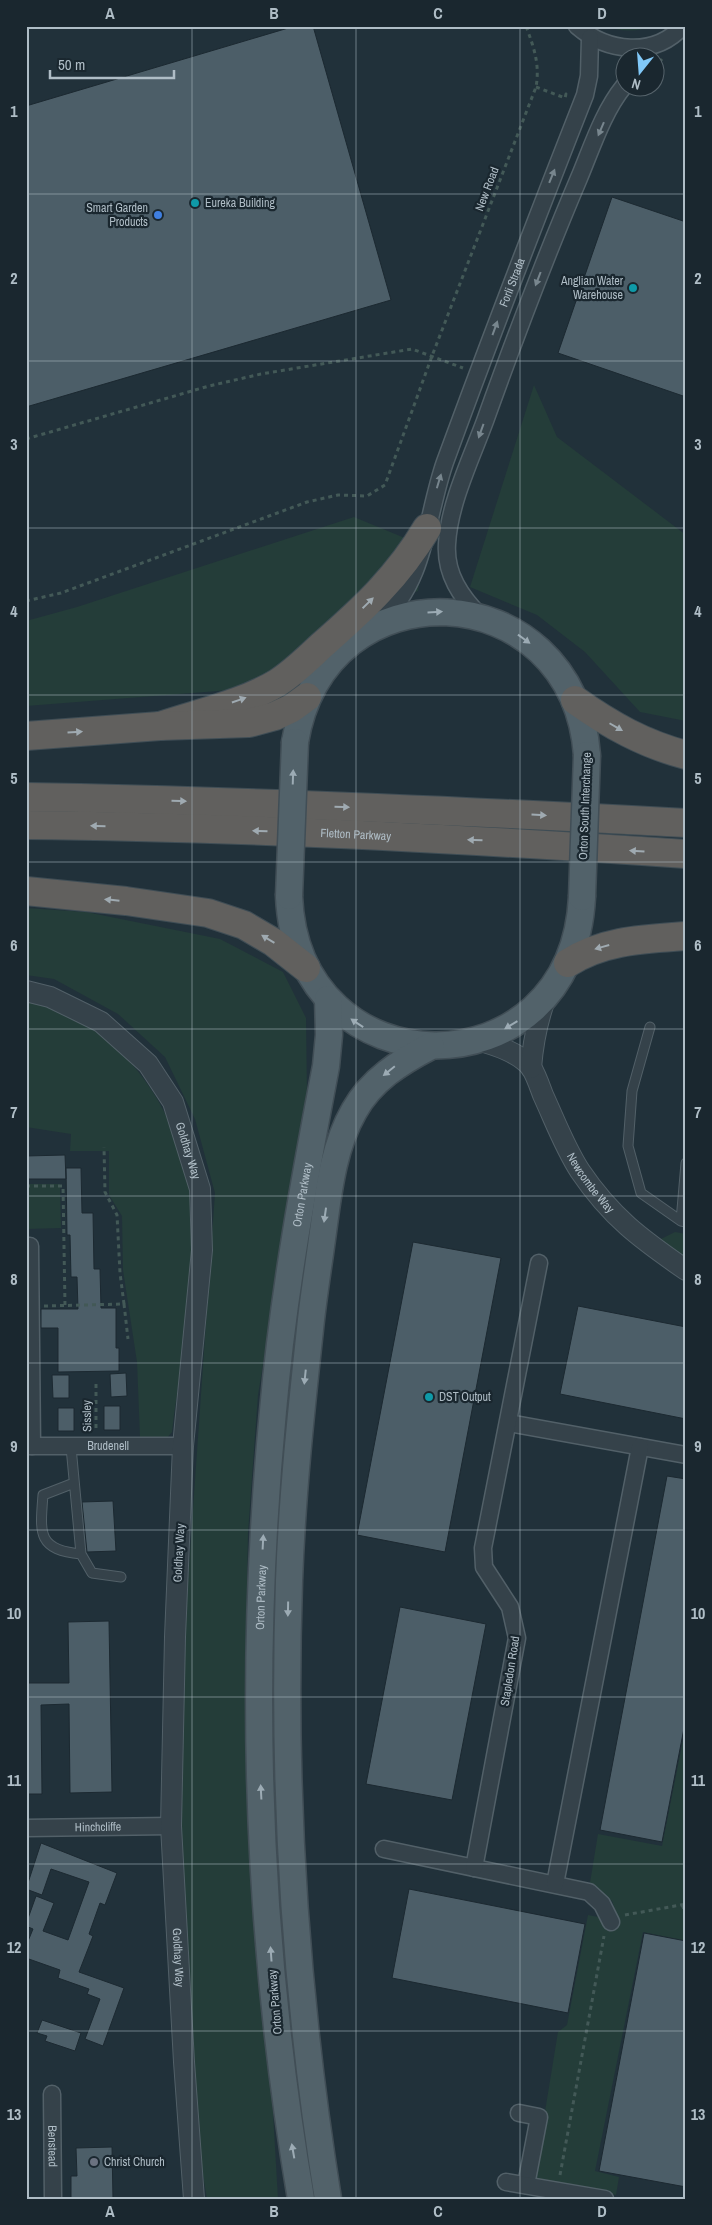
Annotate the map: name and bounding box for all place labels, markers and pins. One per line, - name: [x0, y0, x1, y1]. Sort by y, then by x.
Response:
- place label: Eureka Building: [205, 195, 276, 211]
- marker: Eureka Building: [189, 197, 201, 209]
- place label: Smart Garden Products: [86, 200, 148, 230]
- marker: Smart Garden Products: [152, 209, 164, 221]
- place label: Anglian Water Warehouse: [560, 273, 624, 303]
- marker: Anglian Water Warehouse: [627, 282, 639, 294]
- place label: DST Output: [439, 1389, 491, 1405]
- marker: DST Output: [423, 1391, 435, 1403]
- place label: Christ Church: [104, 2154, 165, 2170]
- marker: Christ Church: [88, 2156, 100, 2168]

